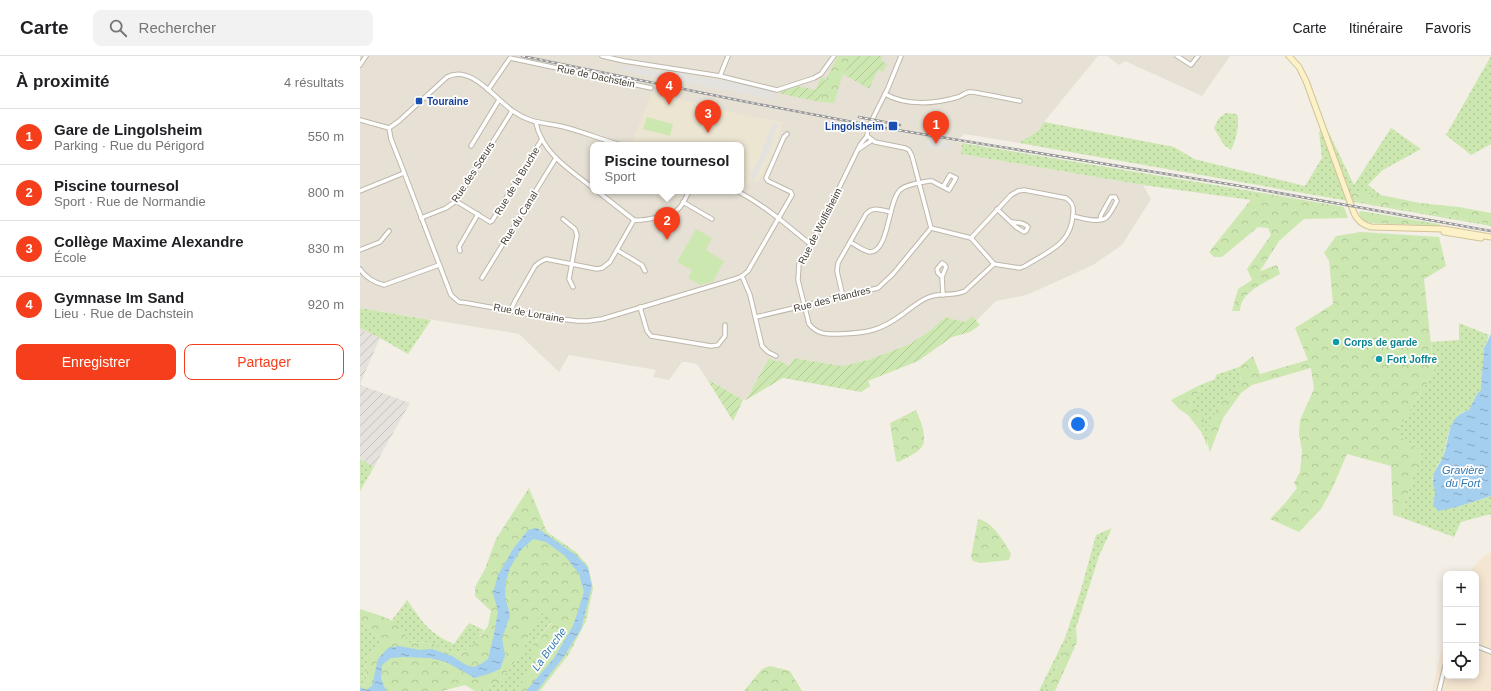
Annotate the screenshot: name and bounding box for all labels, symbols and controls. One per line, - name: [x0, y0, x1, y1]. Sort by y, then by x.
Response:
- search box: [93, 10, 373, 46]
- text: Carte: [20, 17, 69, 38]
- icon: search: [107, 17, 129, 39]
- text: Rechercher: [139, 19, 216, 36]
- text: Carte: [1292, 20, 1327, 36]
- text: Itinéraire: [1349, 20, 1403, 36]
- text: Favoris: [1425, 20, 1471, 36]
- street label: Rue de Dachstein: [556, 62, 636, 90]
- text: À proximité: [16, 72, 110, 91]
- pin: 4: [656, 72, 682, 105]
- text: 4 résultats: [284, 75, 344, 90]
- marker: Touraine: [414, 96, 424, 106]
- place label: Touraine: [427, 96, 469, 107]
- pin: 3: [695, 100, 721, 133]
- pin: 1: [923, 111, 949, 144]
- marker: Lingolsheim: [887, 120, 899, 132]
- text: Gare de Lingolsheim: [54, 121, 202, 138]
- place label: Lingolsheim: [825, 121, 884, 132]
- text: 1: [25, 129, 33, 144]
- text: 550 m: [308, 129, 344, 144]
- text: Parking · Rue du Périgord: [54, 138, 204, 153]
- street label: Rue des Sœurs: [449, 140, 497, 204]
- popup: [590, 142, 744, 194]
- street label: Rue de la Bruche: [492, 145, 542, 217]
- text: Piscine tournesol: [604, 152, 730, 169]
- text: Sport: [604, 169, 636, 184]
- text: Piscine tournesol: [54, 177, 179, 194]
- text: 2: [25, 185, 33, 200]
- text: 800 m: [308, 185, 344, 200]
- street label: Rue de Wolfisheim: [796, 186, 844, 266]
- street label: Rue du Canal: [498, 189, 540, 247]
- text: Sport · Rue de Normandie: [54, 194, 206, 209]
- pin: 2: [654, 207, 680, 240]
- text: Collège Maxime Alexandre: [54, 233, 244, 250]
- text: 3: [25, 241, 33, 256]
- text: 830 m: [308, 241, 344, 256]
- text: École: [54, 250, 87, 265]
- street label: Rue des Flandres: [792, 284, 872, 314]
- text: Gymnase Im Sand: [54, 289, 184, 306]
- text: 4: [25, 297, 33, 312]
- text: 920 m: [308, 297, 344, 312]
- street label: Rue de Lorraine: [493, 301, 566, 325]
- text: Lieu · Rue de Dachstein: [54, 306, 193, 321]
- marker: Corps de garde: [1331, 337, 1341, 347]
- place label: Corps de garde: [1344, 337, 1418, 348]
- button: Enregistrer: [16, 344, 176, 380]
- button: Partager: [184, 344, 344, 380]
- marker: Fort Joffre: [1374, 354, 1384, 364]
- place label: Fort Joffre: [1387, 354, 1437, 365]
- your location: [1068, 414, 1088, 434]
- water label: Gravière du Fort: [1442, 464, 1484, 489]
- map controls: [1443, 571, 1479, 679]
- button: +: [1443, 571, 1479, 607]
- button: −: [1443, 607, 1479, 643]
- water label: La Bruche: [529, 625, 569, 673]
- button: locate: [1443, 643, 1479, 679]

